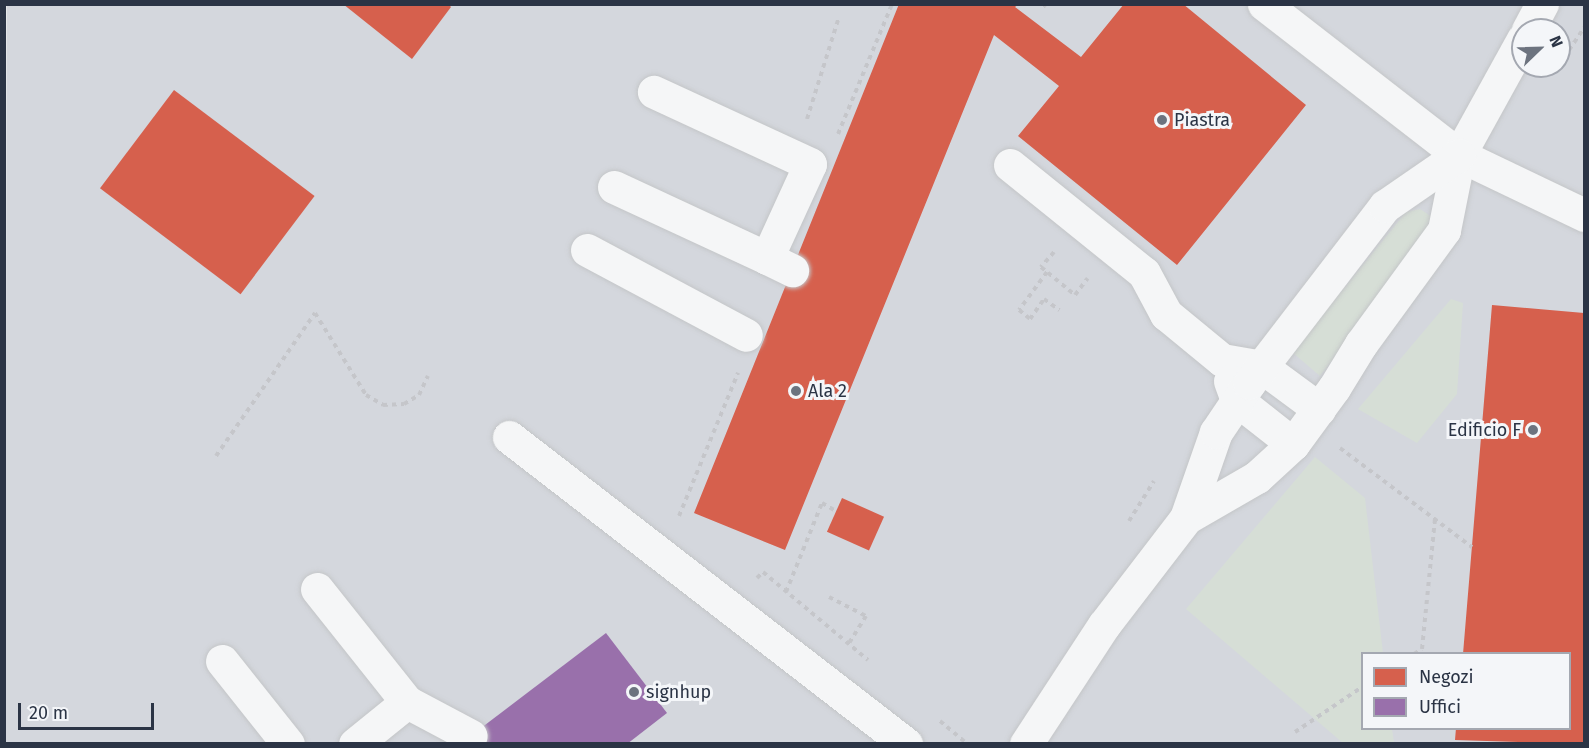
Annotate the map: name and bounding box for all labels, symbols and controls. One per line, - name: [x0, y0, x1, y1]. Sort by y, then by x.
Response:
- north arrow: [1511, 18, 1571, 78]
- text: N: [1545, 33, 1567, 50]
- place label: Piastra: [1174, 109, 1230, 131]
- marker: Piastra: [1155, 113, 1169, 127]
- place label: Ala 2: [808, 380, 847, 402]
- marker: Ala 2: [789, 384, 803, 398]
- place label: Edificio F: [1448, 419, 1521, 441]
- marker: Edificio F: [1526, 423, 1540, 437]
- legend: [1361, 652, 1571, 730]
- text: Negozi: [1419, 666, 1474, 688]
- place label: signhup: [646, 681, 711, 703]
- marker: signhup: [627, 685, 641, 699]
- scale bar: [21, 691, 158, 729]
- text: Uffici: [1419, 696, 1461, 718]
- text: 20 m: [29, 702, 68, 724]

